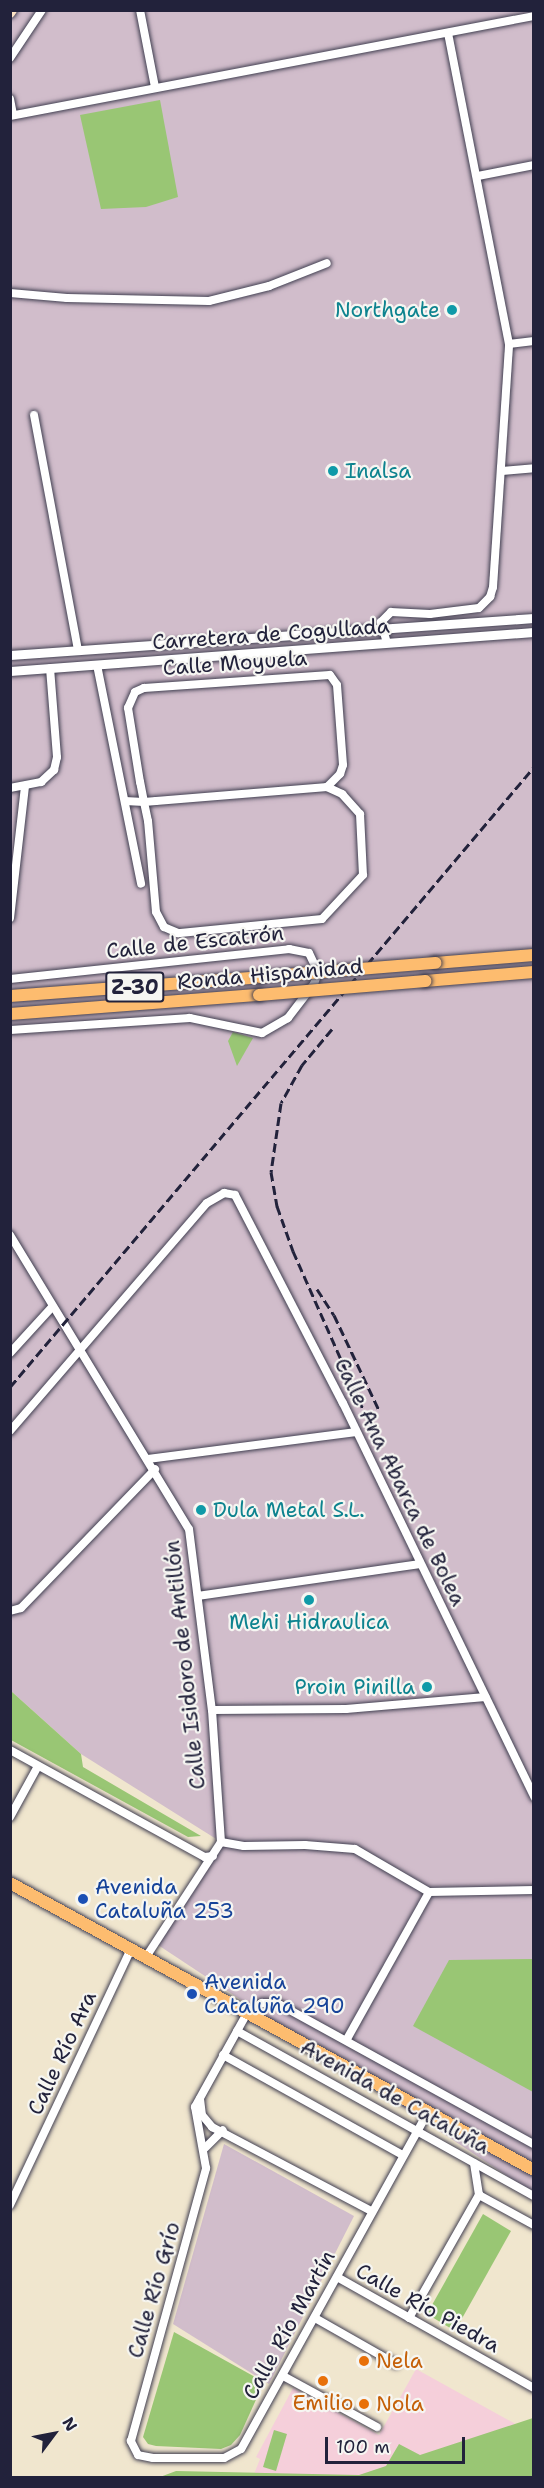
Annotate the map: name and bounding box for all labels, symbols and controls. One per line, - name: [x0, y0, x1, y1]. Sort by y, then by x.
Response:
- place label: Northgate: [335, 297, 440, 323]
- marker: Northgate: [445, 303, 459, 317]
- place label: Inalsa: [345, 458, 411, 484]
- marker: Inalsa: [326, 464, 340, 478]
- street label: Carretera de Cogullada: [151, 613, 391, 655]
- street label: Calle Moyuela: [162, 645, 308, 681]
- street label: Calle de Escatrón: [105, 920, 285, 964]
- street label: Ronda Hispanidad: [176, 953, 364, 995]
- road number: Z-30: [105, 970, 165, 1004]
- street label: Calle Ana Abarca de Bolea: [329, 1354, 471, 1610]
- place label: Dula Metal S.L.: [213, 1497, 365, 1523]
- marker: Dula Metal S.L.: [194, 1503, 208, 1517]
- street label: Calle Isidoro de Antillón: [159, 1539, 211, 1791]
- marker: Mehi Hidraulica: [302, 1593, 316, 1607]
- place label: Mehi Hidraulica: [229, 1609, 389, 1635]
- place label: Proin Pinilla: [294, 1674, 415, 1700]
- marker: Proin Pinilla: [420, 1680, 434, 1694]
- place label: Avenida Cataluña 253: [95, 1874, 234, 1924]
- marker: Avenida Cataluña 253: [76, 1892, 90, 1906]
- place label: Avenida Cataluña 290: [204, 1969, 345, 2019]
- street label: Calle Río Ara: [22, 1987, 102, 2119]
- marker: Avenida Cataluña 290: [185, 1987, 199, 2001]
- street label: Avenida de Cataluña: [296, 2034, 494, 2160]
- street label: Calle Río Grío: [123, 2219, 185, 2361]
- street label: Calle Río Martín: [238, 2246, 340, 2404]
- street label: Calle Río Piedra: [352, 2258, 504, 2358]
- place label: Nela: [376, 2348, 423, 2374]
- marker: Nela: [357, 2354, 371, 2368]
- marker: Emilio: [316, 2374, 330, 2388]
- place label: Emilio: [293, 2390, 353, 2416]
- place label: Nola: [376, 2391, 424, 2417]
- marker: Nola: [357, 2397, 371, 2411]
- north arrow: [24, 2404, 84, 2464]
- text: N: [57, 2413, 82, 2435]
- scale bar: [328, 2425, 468, 2463]
- text: 100 m: [336, 2435, 390, 2459]

